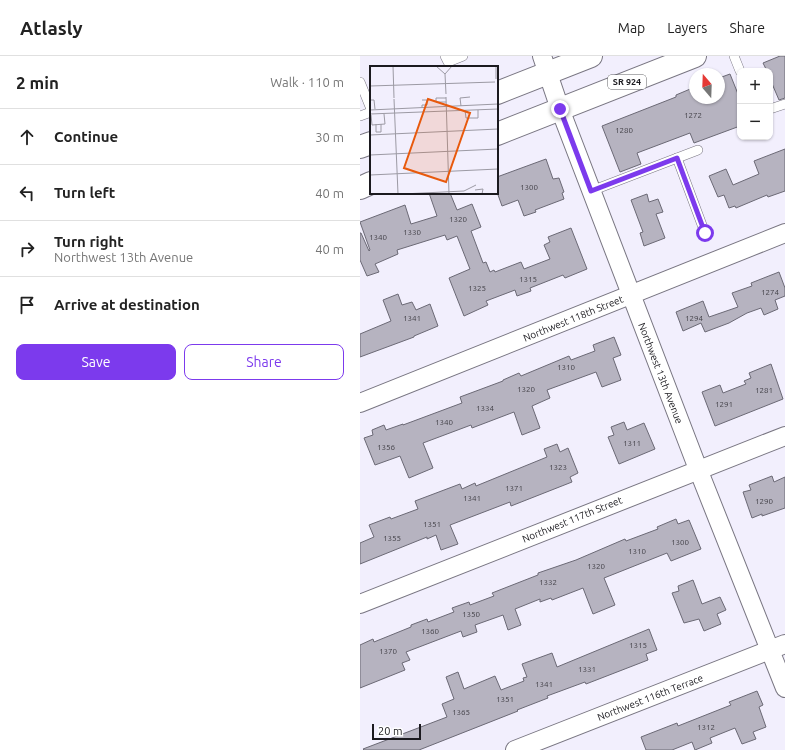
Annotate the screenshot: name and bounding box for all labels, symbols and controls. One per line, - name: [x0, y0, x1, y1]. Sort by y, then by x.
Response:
- text: Atlasly: [20, 17, 83, 39]
- text: Map: [618, 20, 645, 36]
- text: Layers: [667, 20, 707, 36]
- text: Share: [729, 20, 765, 36]
- inset map: [370, 66, 498, 194]
- north arrow: [689, 68, 725, 104]
- map controls: [737, 68, 773, 140]
- button: +: [737, 68, 773, 104]
- text: 2 min: [16, 73, 59, 92]
- text: Walk · 110 m: [270, 75, 344, 89]
- road number: SR 924: [608, 75, 646, 89]
- route end: [551, 100, 569, 118]
- button: −: [737, 104, 773, 140]
- house number: 1272: [684, 111, 702, 120]
- icon: ahead: [16, 126, 38, 148]
- house number: 1280: [615, 126, 634, 135]
- text: Continue: [54, 128, 118, 145]
- text: 30 m: [315, 130, 344, 144]
- icon: left: [16, 182, 38, 204]
- house number: 1300: [520, 183, 539, 192]
- text: Turn left: [54, 184, 115, 201]
- text: 40 m: [315, 186, 344, 200]
- house number: 1320: [449, 215, 468, 224]
- route start: [696, 224, 714, 242]
- house number: 1330: [403, 228, 422, 237]
- text: Turn right: [54, 233, 124, 250]
- house number: 1340: [369, 233, 388, 242]
- icon: right: [16, 238, 38, 260]
- text: 40 m: [315, 242, 344, 256]
- text: Northwest 13th Avenue: [54, 250, 193, 264]
- house number: 1315: [519, 275, 537, 284]
- house number: 1325: [468, 284, 486, 293]
- house number: 1274: [761, 288, 780, 297]
- street label: Northwest 118th Street: [522, 293, 625, 344]
- icon: arrive: [16, 294, 38, 316]
- text: Arrive at destination: [54, 296, 200, 313]
- house number: 1341: [403, 314, 421, 323]
- house number: 1294: [685, 314, 704, 323]
- street label: Northwest 13th Avenue: [636, 321, 685, 425]
- button: Save: [16, 344, 176, 380]
- button: Share: [184, 344, 344, 380]
- house number: 1310: [557, 363, 576, 372]
- house number: 1320: [517, 385, 536, 394]
- house number: 1281: [755, 386, 773, 395]
- house number: 1291: [715, 400, 733, 409]
- house number: 1334: [476, 404, 495, 413]
- house number: 1340: [435, 418, 454, 427]
- house number: 1311: [623, 439, 641, 448]
- house number: 1356: [377, 443, 396, 452]
- house number: 1323: [549, 463, 567, 472]
- house number: 1371: [505, 484, 523, 493]
- house number: 1341: [463, 494, 481, 503]
- street label: Northwest 117th Street: [521, 494, 624, 545]
- house number: 1290: [755, 497, 774, 506]
- house number: 1351: [423, 520, 441, 529]
- house number: 1355: [383, 534, 401, 543]
- house number: 1300: [671, 538, 690, 547]
- house number: 1310: [628, 547, 647, 556]
- house number: 1320: [587, 562, 606, 571]
- house number: 1332: [539, 578, 557, 587]
- house number: 1350: [462, 610, 481, 619]
- house number: 1360: [421, 627, 440, 636]
- house number: 1315: [629, 641, 647, 650]
- house number: 1370: [379, 647, 398, 656]
- house number: 1331: [578, 665, 596, 674]
- street label: Northwest 116th Terrace: [596, 672, 705, 723]
- house number: 1341: [535, 680, 553, 689]
- house number: 1351: [496, 695, 514, 704]
- house number: 1365: [452, 708, 470, 717]
- scale bar: [372, 722, 421, 741]
- house number: 1312: [697, 723, 715, 732]
- text: 20 m: [378, 725, 402, 737]

